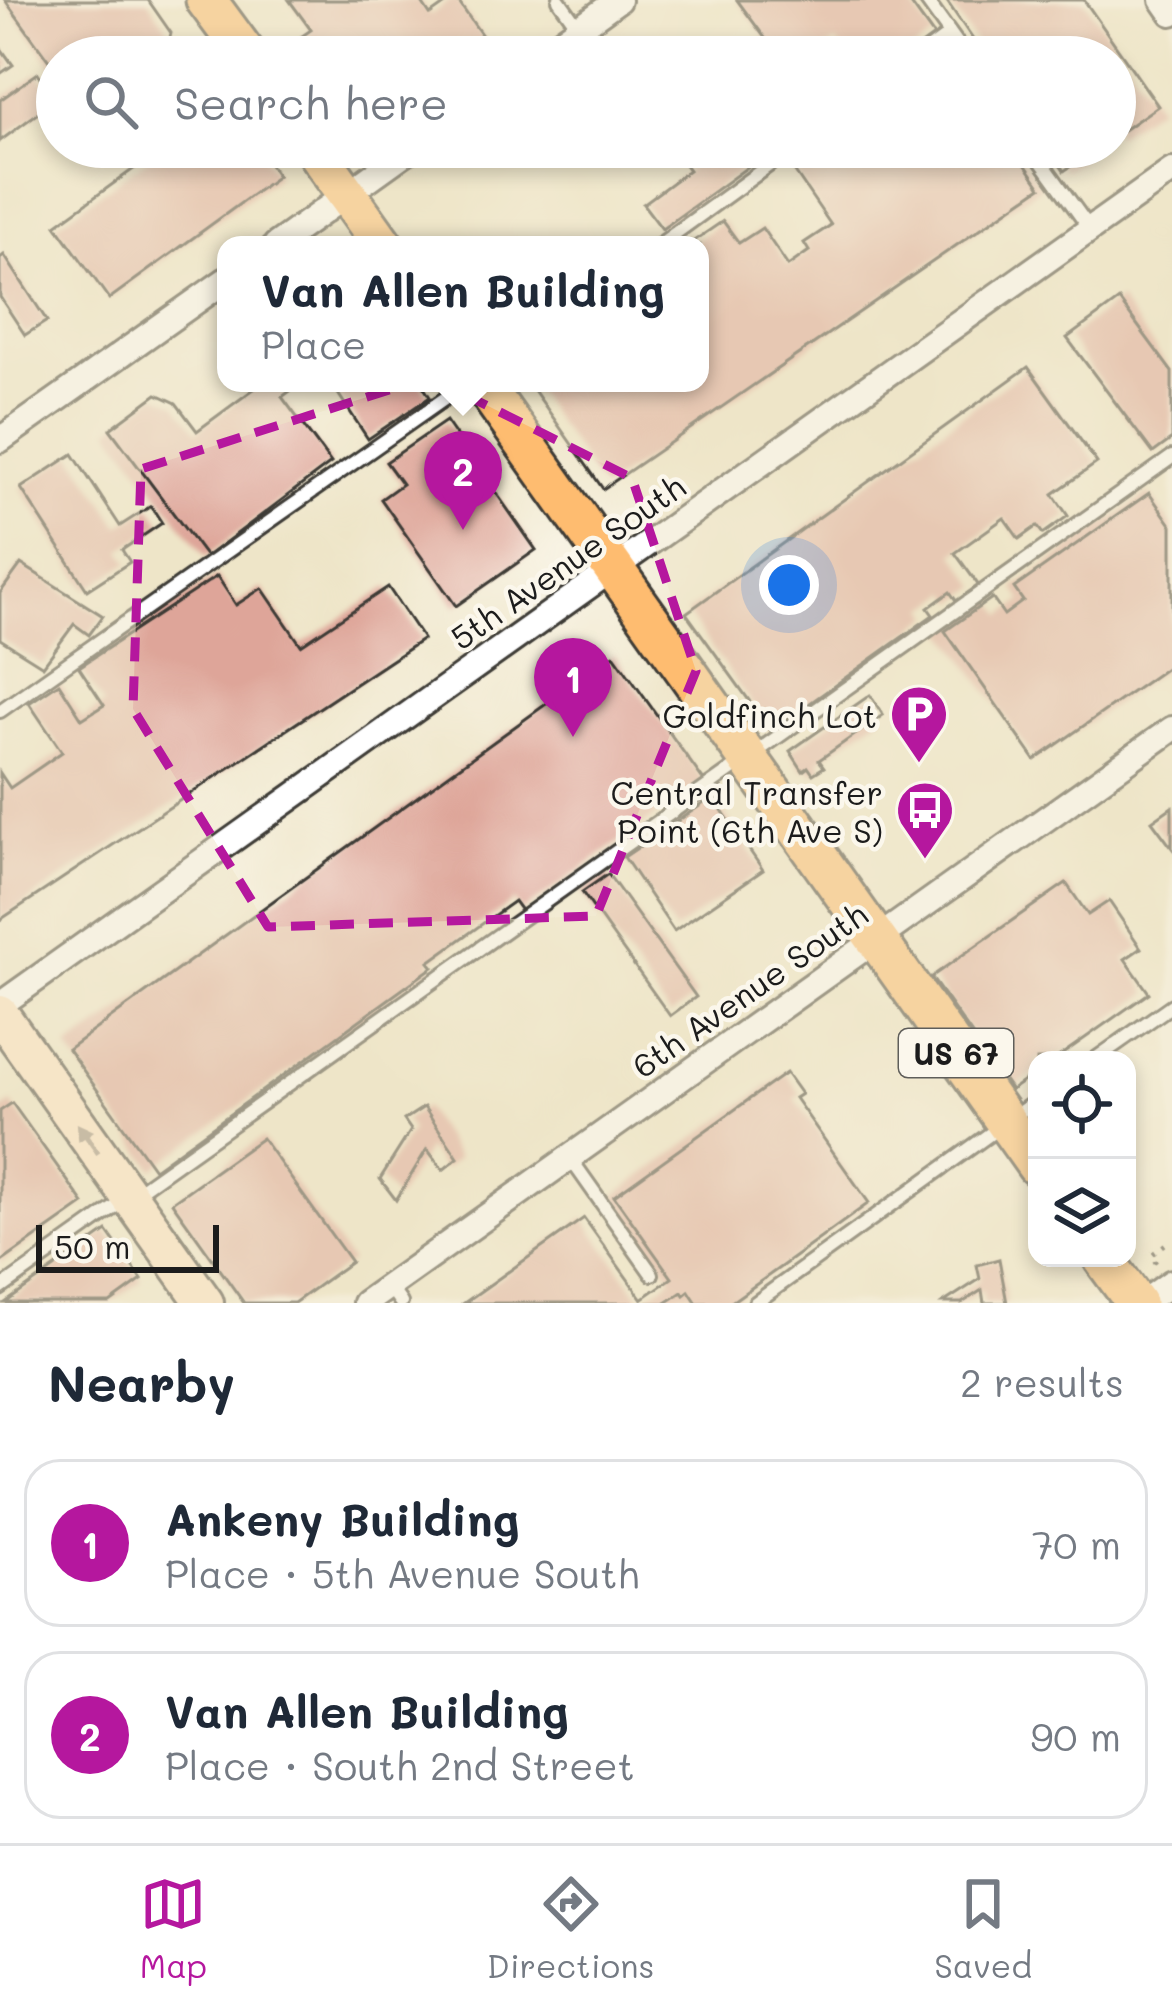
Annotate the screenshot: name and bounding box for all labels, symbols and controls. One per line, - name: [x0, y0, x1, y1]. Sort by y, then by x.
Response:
- search box: [36, 36, 1136, 168]
- icon: search: [78, 69, 144, 135]
- text: Search here: [174, 73, 448, 131]
- popup: [217, 236, 709, 392]
- text: Van Allen Building: [261, 260, 665, 318]
- text: Place: [261, 318, 366, 369]
- pin: 2: [424, 431, 502, 530]
- street label: 5th Avenue South: [441, 464, 693, 658]
- your location: [759, 555, 819, 615]
- pin: 1: [534, 638, 612, 737]
- parking icon: Goldfinch Lot: [888, 683, 950, 765]
- place label: Goldfinch Lot: [663, 693, 877, 736]
- place label: Central Transfer Point (6th Ave S): [611, 770, 883, 851]
- bus stop icon: Central Transfer Point (6th Ave S): [894, 779, 956, 861]
- street label: 6th Avenue South: [623, 892, 875, 1086]
- road number: US 67: [899, 1029, 1013, 1077]
- map controls: [1028, 1051, 1136, 1267]
- button: locate: [1028, 1051, 1136, 1159]
- one-way arrow: [77, 1123, 100, 1155]
- button: layers: [1028, 1159, 1136, 1267]
- scale bar: [36, 1219, 219, 1272]
- text: 50 m: [54, 1224, 130, 1267]
- text: Nearby: [48, 1348, 235, 1415]
- text: 2 results: [960, 1356, 1124, 1407]
- text: Ankeny Building: [165, 1489, 520, 1547]
- text: 1: [81, 1518, 99, 1569]
- text: 70 m: [1032, 1518, 1121, 1569]
- text: Place · 5th Avenue South: [165, 1547, 639, 1598]
- text: Van Allen Building: [165, 1681, 569, 1739]
- text: 2: [79, 1710, 101, 1761]
- text: 90 m: [1030, 1710, 1121, 1761]
- text: Place · South 2nd Street: [165, 1739, 635, 1790]
- tab: Map: [140, 1871, 207, 1986]
- tab: Directions: [487, 1871, 654, 1986]
- tab: Saved: [934, 1871, 1032, 1986]

